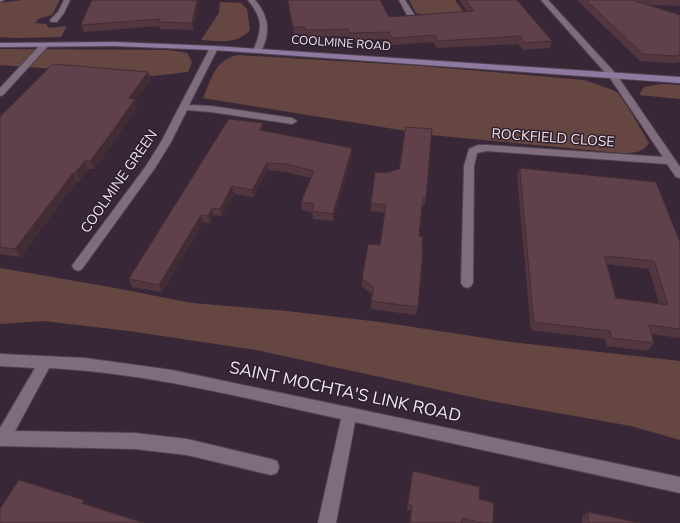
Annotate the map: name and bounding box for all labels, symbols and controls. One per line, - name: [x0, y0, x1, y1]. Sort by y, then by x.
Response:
- street label: COOLMINE ROAD: [291, 33, 391, 55]
- street label: ROCKFIELD CLOSE: [491, 126, 615, 152]
- street label: COOLMINE GREEN: [78, 127, 162, 237]
- street label: SAINT MOCHTA'S LINK ROAD: [227, 358, 463, 428]

